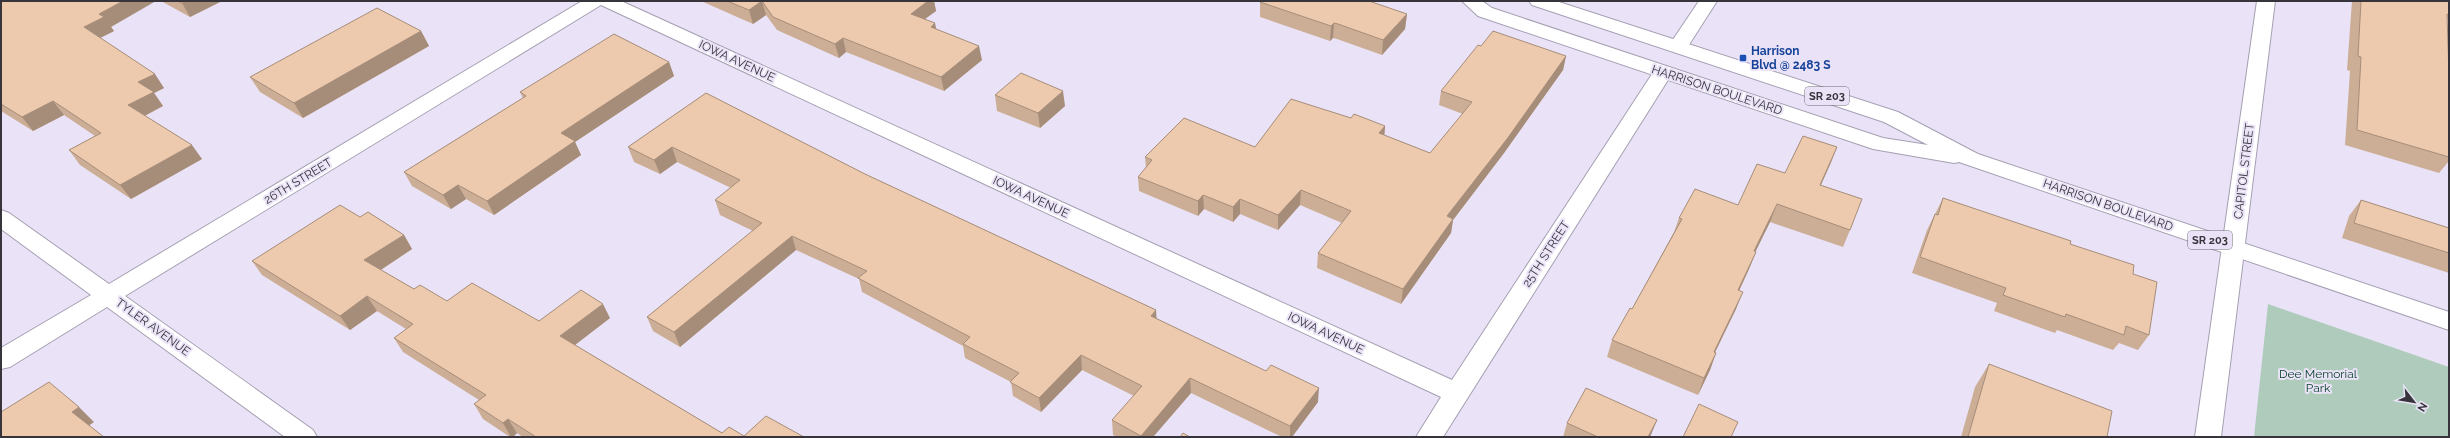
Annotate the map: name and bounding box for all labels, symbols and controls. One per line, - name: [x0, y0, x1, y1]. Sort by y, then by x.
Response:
- street label: IOWA AVENUE: [697, 37, 777, 85]
- place label: Harrison Blvd @ 2483 S: [1751, 44, 1830, 72]
- marker: Harrison Blvd @ 2483 S: [1738, 53, 1748, 63]
- street label: HARRISON BOULEVARD: [1650, 62, 1785, 118]
- road number: SR 203: [1805, 87, 1849, 105]
- street label: CAPITOL STREET: [2231, 121, 2257, 220]
- street label: 26TH STREET: [261, 155, 335, 207]
- street label: IOWA AVENUE: [991, 173, 1071, 221]
- street label: HARRISON BOULEVARD: [2041, 176, 2175, 234]
- street label: 25TH STREET: [1519, 218, 1573, 290]
- road number: SR 203: [2188, 231, 2232, 249]
- street label: TYLER AVENUE: [113, 295, 193, 359]
- street label: IOWA AVENUE: [1286, 309, 1366, 357]
- park label: Dee Memorial Park: [2279, 367, 2358, 395]
- north arrow: [2394, 382, 2434, 422]
- text: N: [2414, 400, 2430, 414]

